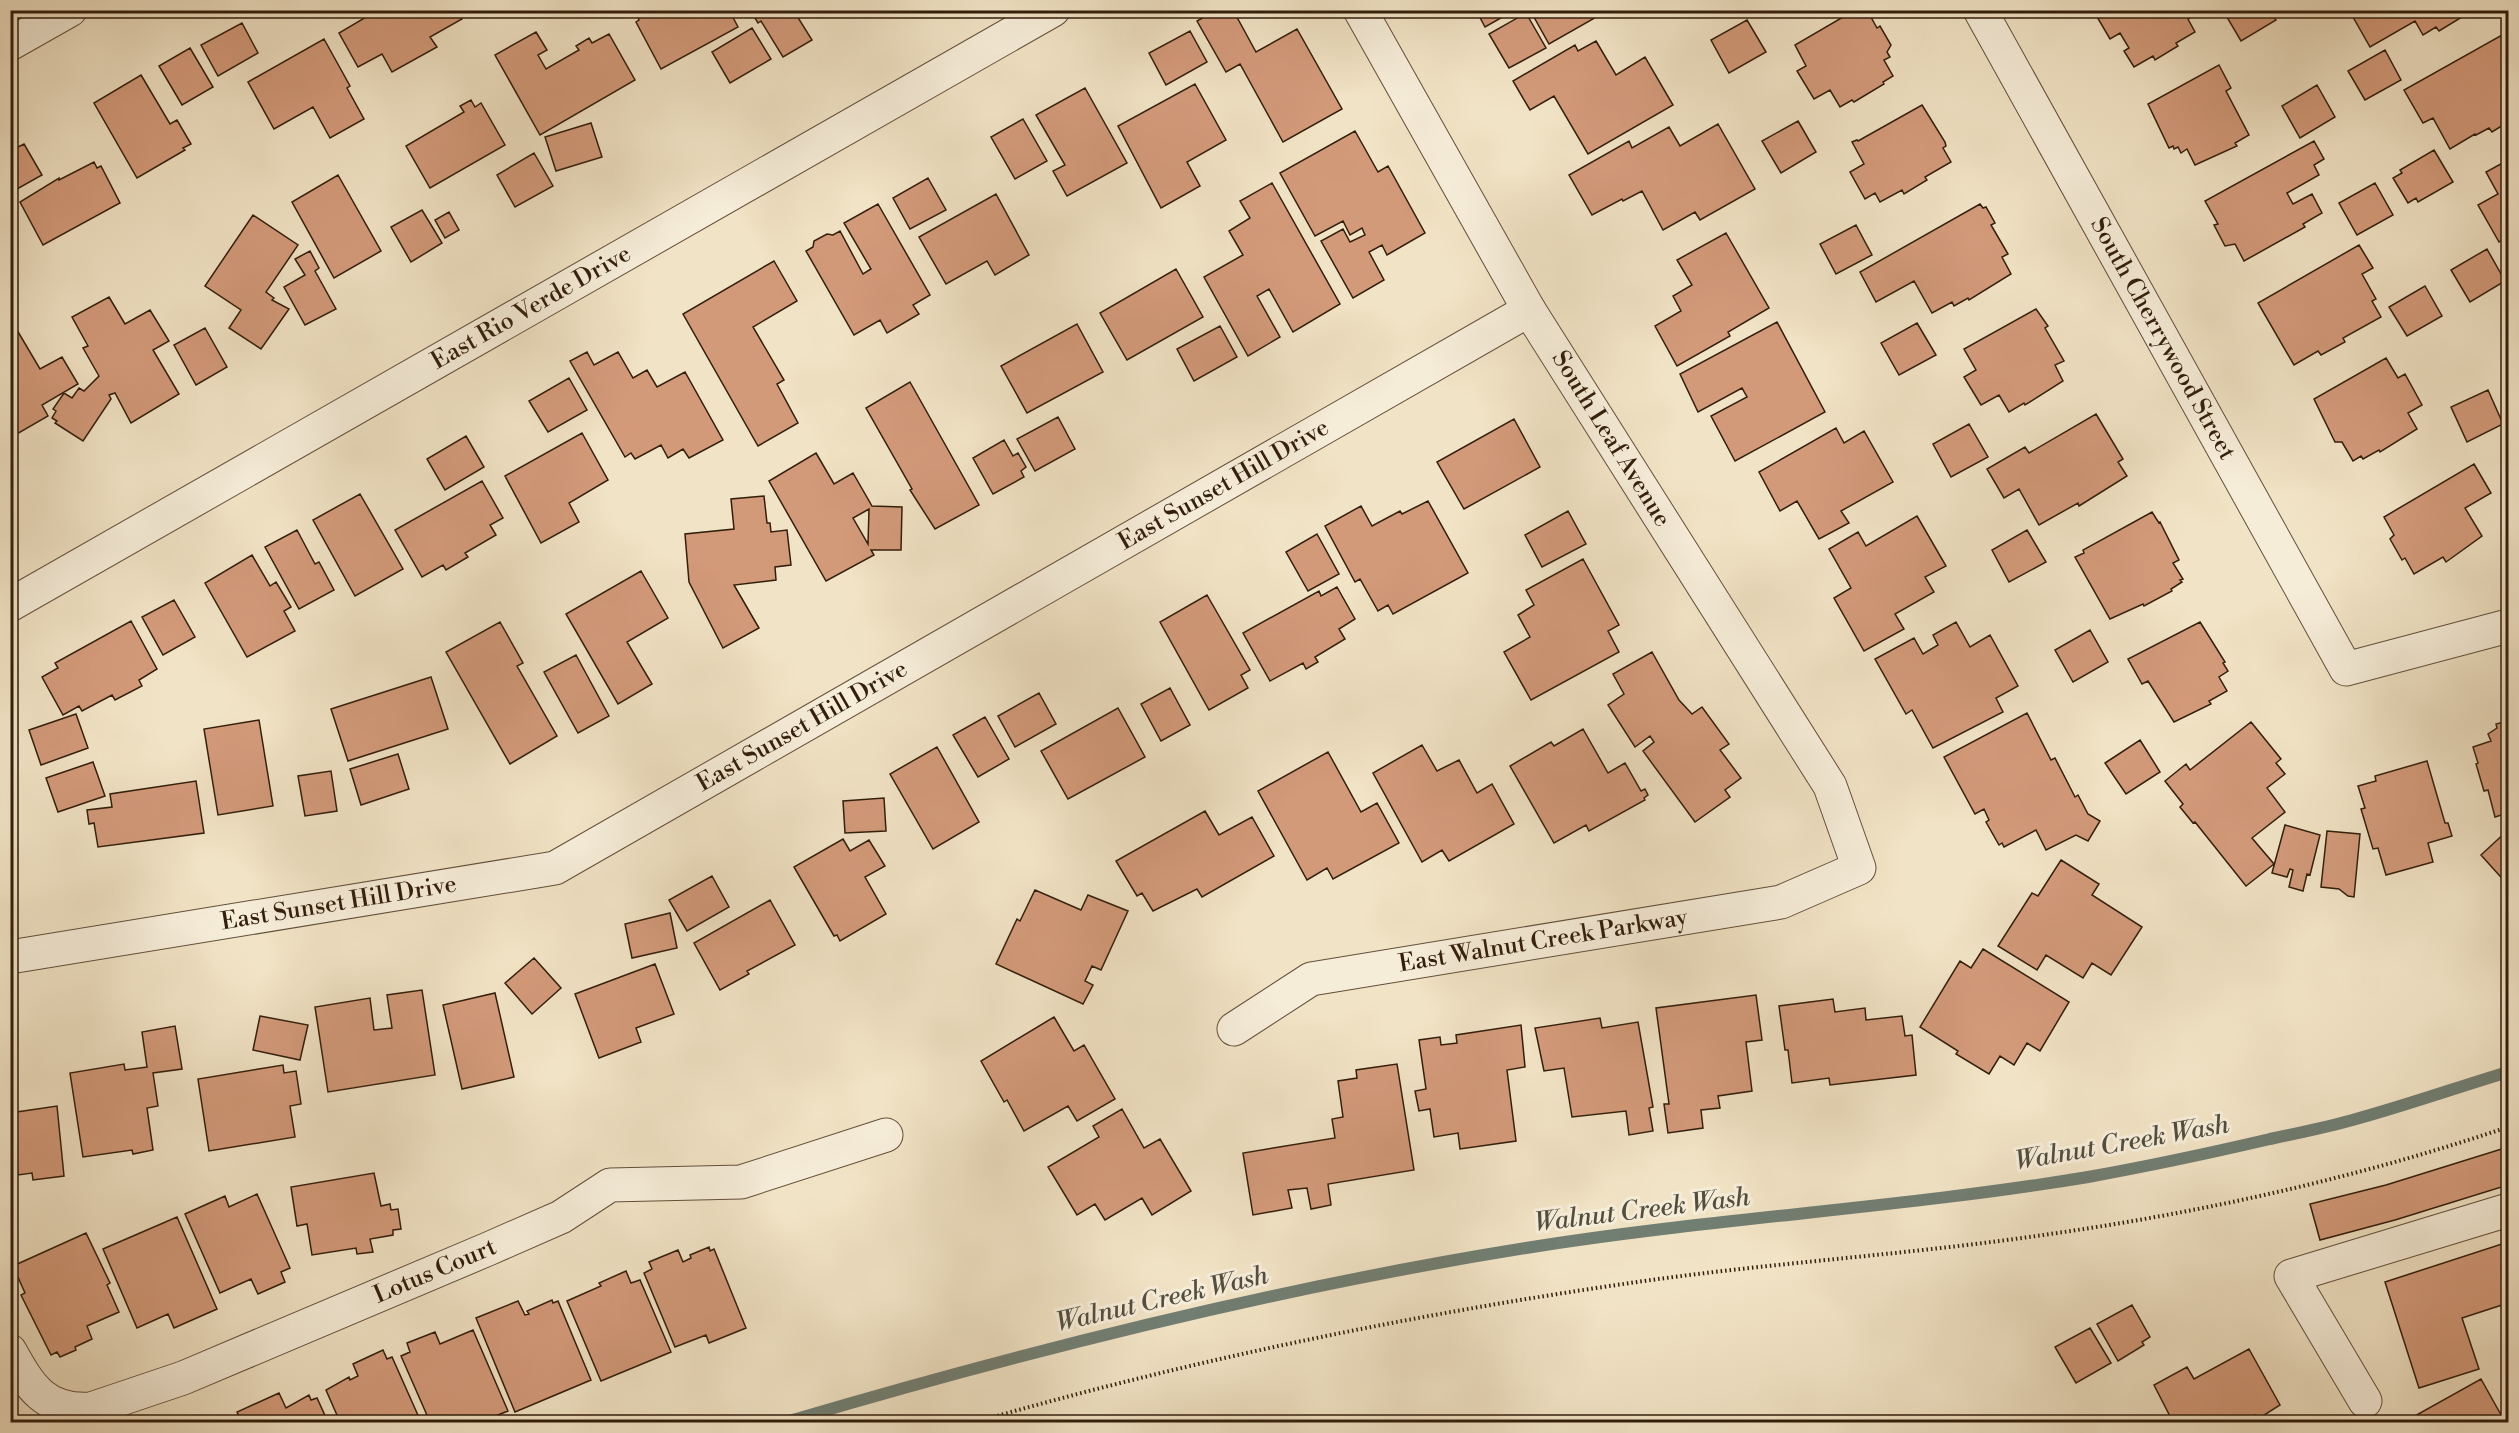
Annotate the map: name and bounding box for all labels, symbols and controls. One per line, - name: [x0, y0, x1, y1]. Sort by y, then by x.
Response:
- street label: South Cherrywood Street: [2083, 212, 2242, 466]
- street label: East Rio Verde Drive: [426, 239, 636, 377]
- street label: South Leaf Avenue: [1545, 345, 1677, 533]
- street label: East Sunset Hill Drive: [1113, 413, 1335, 557]
- street label: East Sunset Hill Drive: [691, 654, 913, 799]
- street label: East Sunset Hill Drive: [219, 869, 459, 937]
- street label: East Walnut Creek Parkway: [1396, 902, 1690, 979]
- water label: Walnut Creek Wash: [2013, 1108, 2232, 1178]
- water label: Walnut Creek Wash: [1533, 1181, 1752, 1239]
- street label: Lotus Court: [369, 1232, 501, 1311]
- water label: Walnut Creek Wash: [1053, 1259, 1272, 1339]

